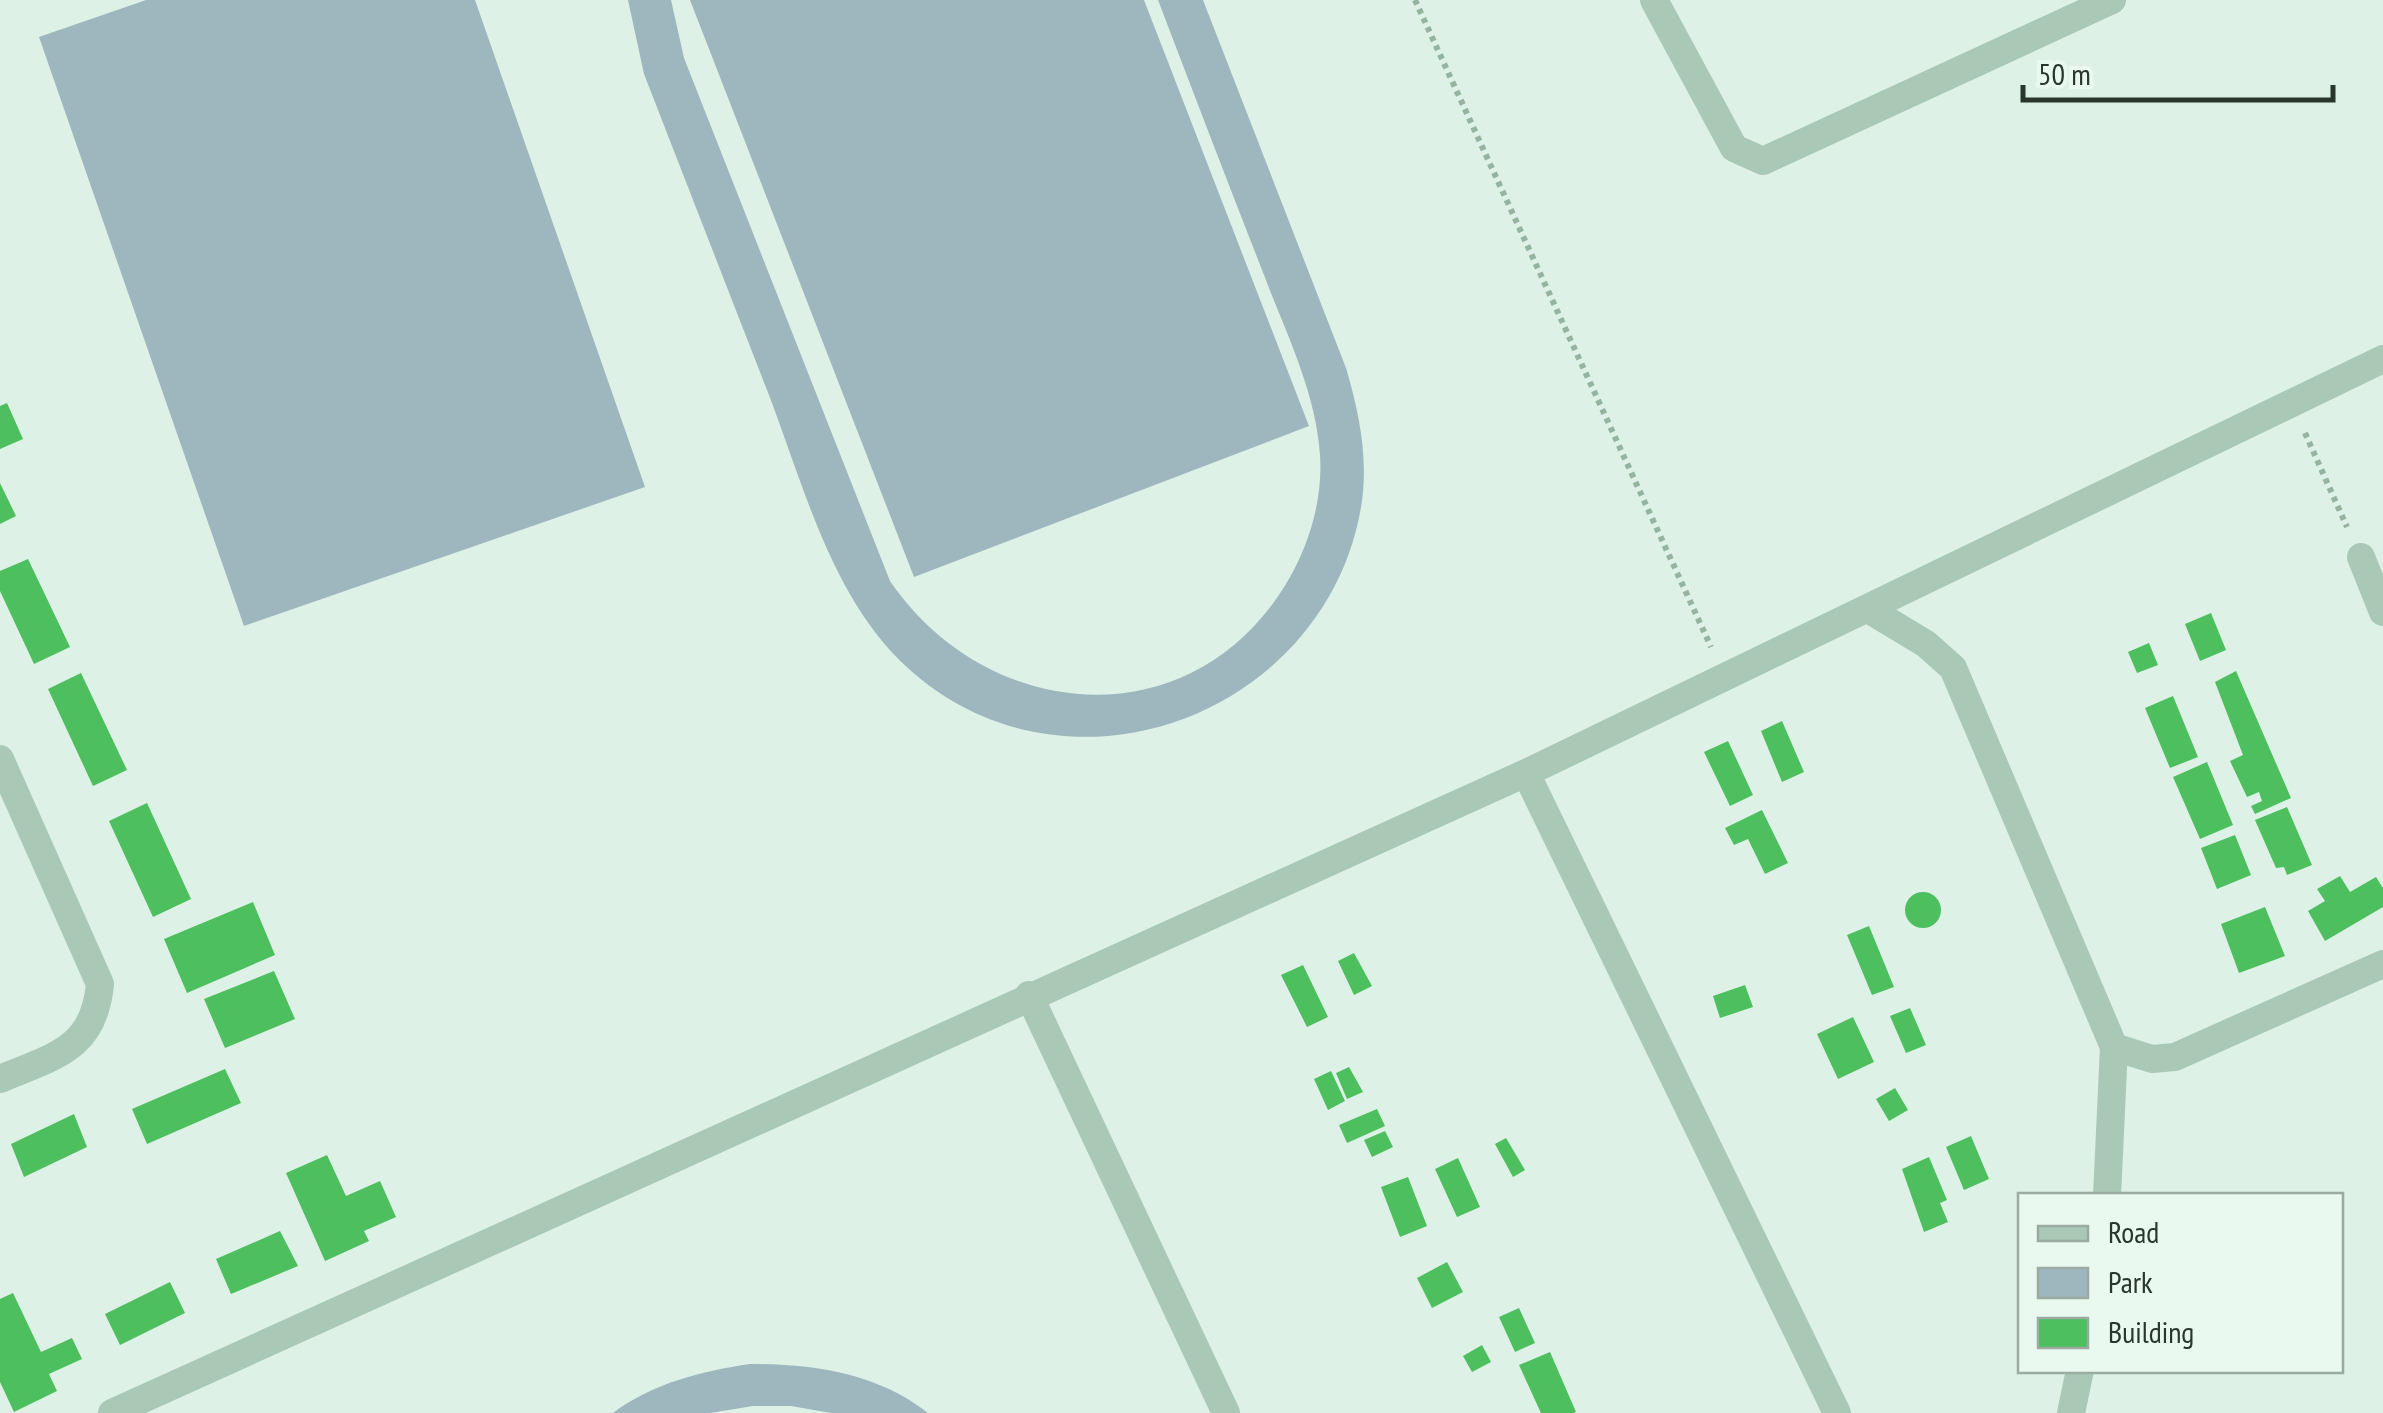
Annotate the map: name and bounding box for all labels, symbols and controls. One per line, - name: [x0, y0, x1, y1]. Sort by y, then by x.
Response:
- scale bar: [2023, 40, 2333, 102]
- text: 50 m: [2038, 54, 2091, 93]
- legend: [2018, 1193, 2343, 1373]
- text: Road: [2108, 1212, 2159, 1251]
- text: Park: [2108, 1262, 2153, 1301]
- text: Building: [2108, 1312, 2194, 1351]

